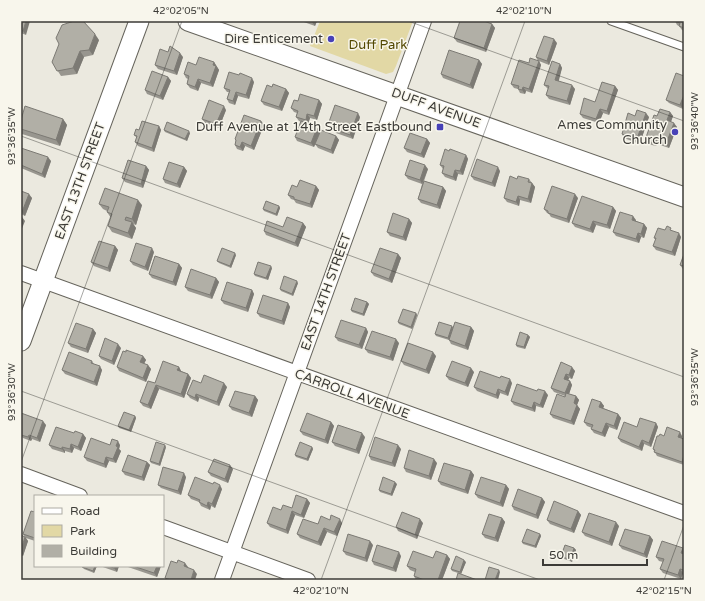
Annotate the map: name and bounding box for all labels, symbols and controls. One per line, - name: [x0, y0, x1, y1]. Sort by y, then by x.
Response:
- text: 42°02'05"N: [153, 5, 209, 17]
- text: 42°02'10"N: [496, 5, 552, 17]
- place label: Dire Enticement: [224, 31, 323, 47]
- marker: Dire Enticement: [326, 34, 336, 44]
- park label: Duff Park: [349, 37, 407, 53]
- street label: DUFF AVENUE: [389, 84, 483, 132]
- text: 93°36'40"W: [689, 92, 701, 150]
- text: 93°36'35"W: [6, 107, 18, 165]
- place label: Ames Community Church: [557, 117, 667, 148]
- place label: Duff Avenue at 14th Street Eastbound: [196, 119, 432, 135]
- street label: EAST 13TH STREET: [51, 120, 109, 242]
- marker: Duff Avenue at 14th Street Eastbound: [435, 122, 445, 132]
- marker: Ames Community Church: [670, 127, 680, 137]
- street label: EAST 14TH STREET: [297, 231, 355, 353]
- text: 93°36'35"W: [689, 348, 701, 406]
- text: 93°36'30"W: [6, 363, 18, 421]
- street label: CARROLL AVENUE: [292, 366, 412, 422]
- legend: [34, 495, 164, 567]
- text: Road: [70, 504, 100, 518]
- text: Park: [70, 524, 96, 538]
- scale bar: [543, 541, 647, 567]
- text: Building: [70, 544, 117, 558]
- text: 50 m: [549, 548, 578, 562]
- text: 42°02'10"N: [293, 585, 349, 597]
- text: 42°02'15"N: [636, 585, 692, 597]

